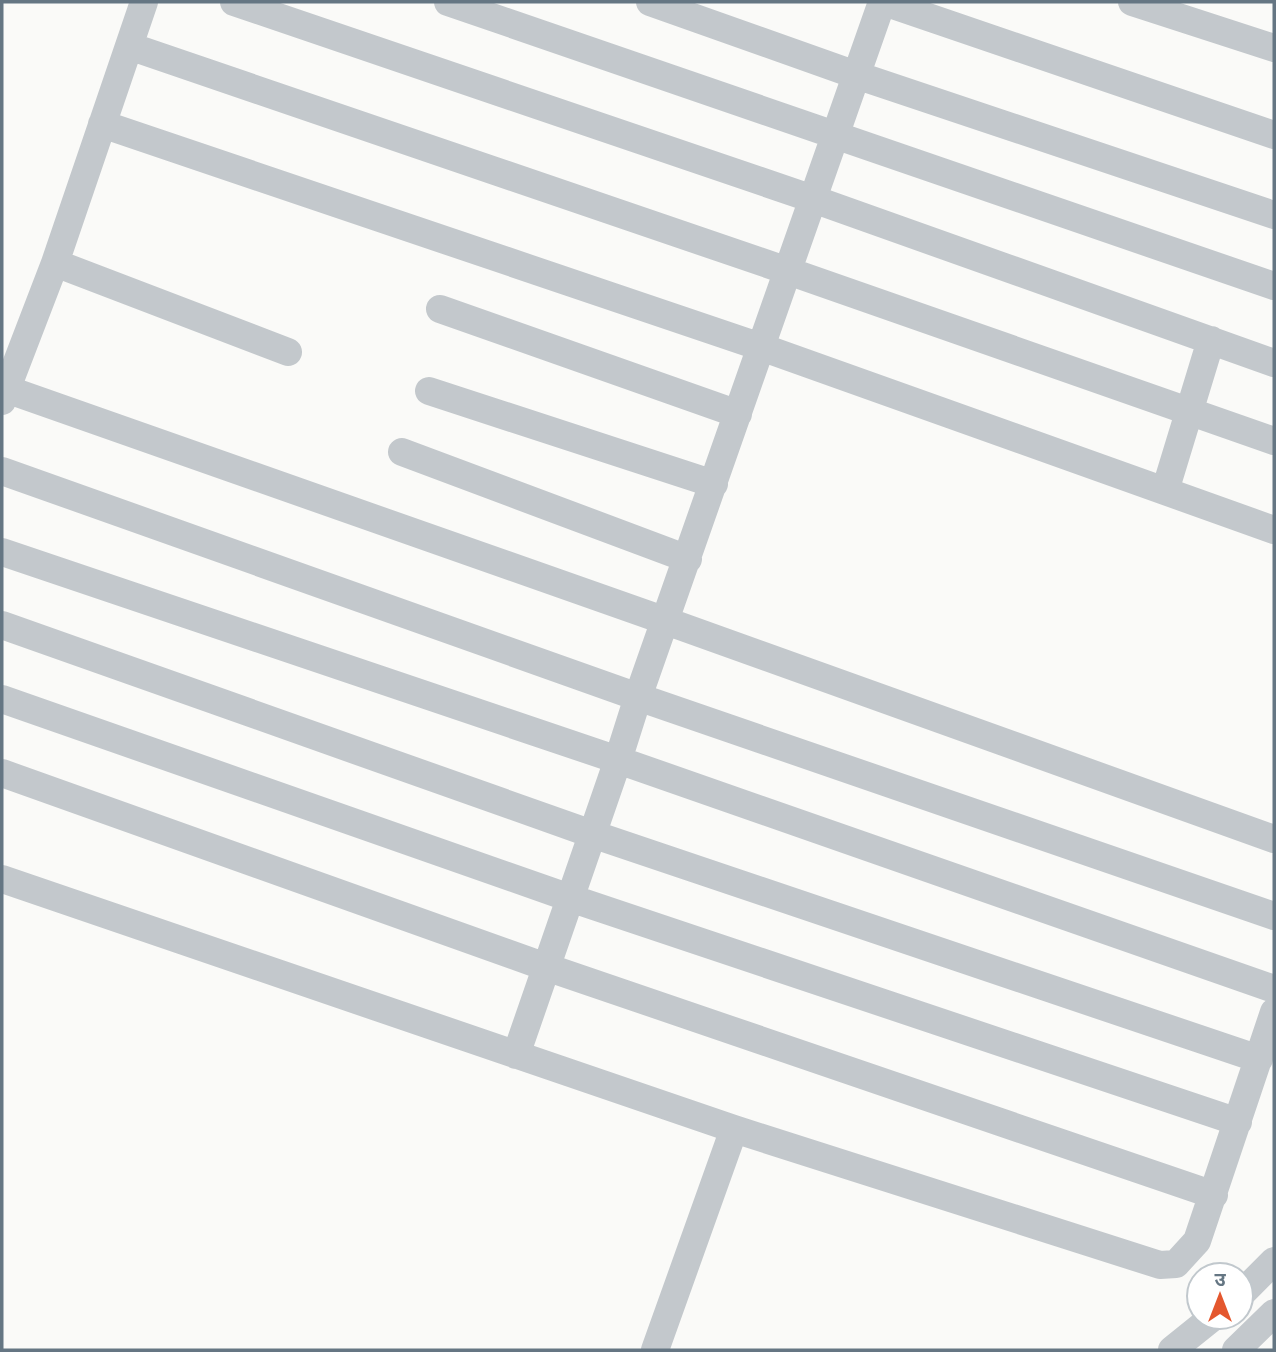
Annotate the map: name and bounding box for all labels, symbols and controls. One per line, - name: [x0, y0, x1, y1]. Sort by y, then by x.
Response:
- north arrow: [1185, 1261, 1255, 1331]
- text: उ: [1214, 1267, 1226, 1290]

